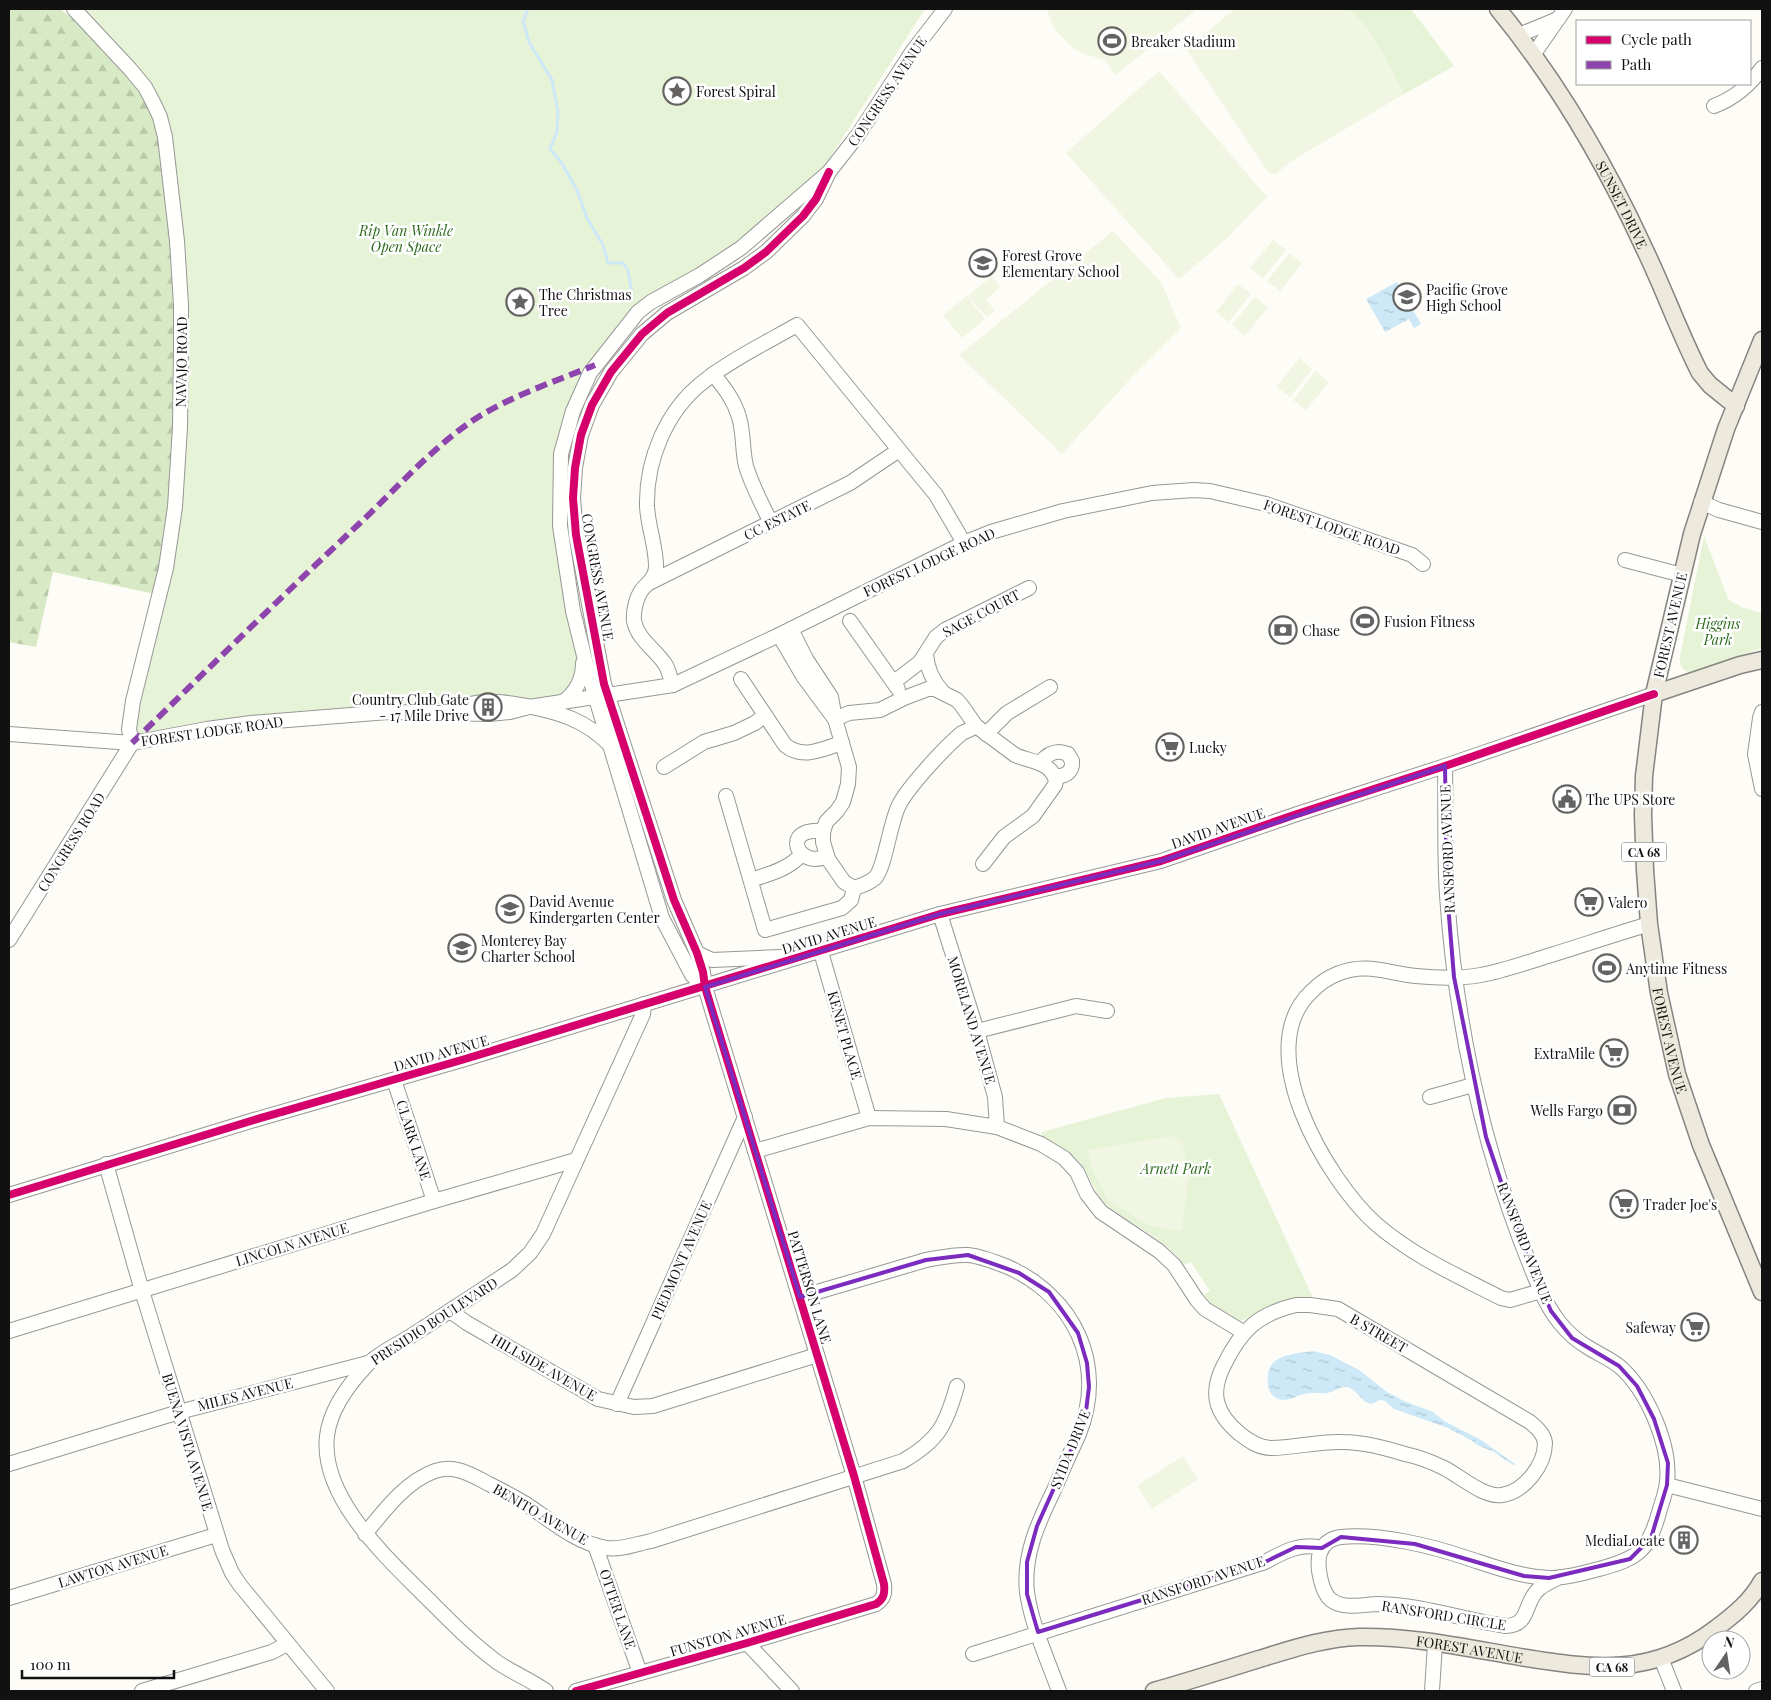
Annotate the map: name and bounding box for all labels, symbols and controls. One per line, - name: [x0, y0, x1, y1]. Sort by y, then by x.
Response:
- legend: [1576, 20, 1751, 85]
- sports icon: Breaker Stadium: [1097, 26, 1127, 56]
- text: Cycle path: [1621, 29, 1692, 49]
- street label: CONGRESS AVENUE: [843, 32, 931, 150]
- place label: Breaker Stadium: [1131, 32, 1236, 51]
- text: Path: [1621, 54, 1651, 74]
- place icon: Forest Spiral: [662, 76, 692, 106]
- place label: Forest Spiral: [696, 82, 776, 101]
- street label: SUNSET DRIVE: [1592, 157, 1652, 251]
- park label: Rip Van Winkle Open Space: [358, 221, 453, 256]
- place label: Forest Grove Elementary School: [1002, 246, 1120, 281]
- school or university icon: Forest Grove Elementary School: [968, 248, 998, 278]
- place label: Pacific Grove High School: [1426, 280, 1508, 315]
- school or university icon: Pacific Grove High School: [1392, 282, 1422, 312]
- place label: The Christmas Tree: [539, 285, 631, 320]
- place icon: The Christmas Tree: [505, 287, 535, 317]
- street label: NAVAJO ROAD: [171, 316, 191, 408]
- street label: FOREST LODGE ROAD: [1261, 495, 1403, 559]
- street label: CC ESTATE: [740, 496, 814, 544]
- street label: CONGRESS AVENUE: [577, 512, 619, 642]
- street label: FOREST LODGE ROAD: [860, 523, 998, 601]
- street label: FOREST AVENUE: [1649, 570, 1691, 680]
- street label: SAGE COURT: [939, 584, 1023, 641]
- sports icon: Fusion Fitness: [1350, 606, 1380, 636]
- place label: Fusion Fitness: [1384, 612, 1475, 631]
- park label: Higgins Park: [1695, 614, 1741, 649]
- bank icon: Chase: [1268, 615, 1298, 645]
- place label: Chase: [1302, 621, 1340, 640]
- place label: Country Club Gate - 17 Mile Drive: [352, 690, 469, 725]
- building icon: Country Club Gate - 17 Mile Drive: [473, 692, 503, 722]
- street label: FOREST LODGE ROAD: [140, 712, 284, 750]
- supermarket icon: Lucky: [1155, 732, 1185, 762]
- place label: Lucky: [1189, 738, 1227, 757]
- street label: RANSFORD AVENUE: [1435, 784, 1459, 914]
- public building icon: The UPS Store: [1552, 784, 1582, 814]
- street label: CONGRESS ROAD: [33, 789, 109, 895]
- place label: The UPS Store: [1586, 790, 1675, 809]
- street label: DAVID AVENUE: [1169, 803, 1267, 853]
- road number: CA 68: [1622, 842, 1666, 862]
- supermarket icon: Valero: [1574, 887, 1604, 917]
- place label: David Avenue Kindergarten Center: [529, 892, 661, 927]
- place label: Valero: [1607, 893, 1648, 912]
- school or university icon: David Avenue Kindergarten Center: [495, 894, 525, 924]
- street label: DAVID AVENUE: [779, 912, 879, 958]
- place label: Monterey Bay Charter School: [481, 931, 575, 966]
- school or university icon: Monterey Bay Charter School: [447, 933, 477, 963]
- sports icon: Anytime Fitness: [1592, 953, 1622, 983]
- street label: MORELAND AVENUE: [943, 954, 1001, 1086]
- place label: Anytime Fitness: [1625, 959, 1727, 978]
- street label: FOREST AVENUE: [1649, 986, 1692, 1096]
- street label: KENET PLACE: [823, 989, 867, 1081]
- street label: DAVID AVENUE: [391, 1030, 491, 1076]
- supermarket icon: ExtraMile: [1599, 1038, 1629, 1068]
- place label: ExtraMile: [1534, 1044, 1595, 1063]
- bank icon: Wells Fargo: [1607, 1095, 1637, 1125]
- street label: CLARK LANE: [392, 1097, 436, 1183]
- place label: Wells Fargo: [1530, 1101, 1603, 1120]
- park label: Arnett Park: [1139, 1159, 1211, 1178]
- street label: RANSFORD AVENUE: [1493, 1179, 1557, 1307]
- supermarket icon: Trader Joe's: [1609, 1189, 1639, 1219]
- place label: Trader Joe's: [1643, 1195, 1717, 1214]
- street label: PIEDMONT AVENUE: [646, 1197, 716, 1323]
- street label: LINCOLN AVENUE: [233, 1218, 351, 1270]
- street label: PATTERSON LANE: [784, 1228, 836, 1346]
- street label: PRESIDIO BOULEVARD: [367, 1273, 501, 1369]
- street label: B STREET: [1347, 1309, 1411, 1357]
- supermarket icon: Safeway: [1680, 1312, 1710, 1342]
- place label: Safeway: [1625, 1318, 1676, 1337]
- street label: HILLSIDE AVENUE: [488, 1329, 600, 1405]
- street label: BUENA VISTA AVENUE: [158, 1371, 218, 1513]
- street label: MILES AVENUE: [195, 1373, 295, 1415]
- street label: SYIDA DRIVE: [1045, 1407, 1095, 1491]
- street label: BENITO AVENUE: [490, 1479, 592, 1549]
- building icon: MediaLocate: [1669, 1525, 1699, 1555]
- place label: MediaLocate: [1585, 1531, 1665, 1550]
- street label: LAWTON AVENUE: [56, 1540, 170, 1592]
- street label: RANSFORD AVENUE: [1139, 1551, 1267, 1609]
- street label: OTTER LANE: [595, 1566, 641, 1652]
- street label: RANSFORD CIRCLE: [1380, 1596, 1508, 1634]
- street label: FUNSTON AVENUE: [668, 1609, 788, 1661]
- north arrow: [1701, 1630, 1751, 1680]
- street label: FOREST AVENUE: [1415, 1631, 1525, 1667]
- text: N: [1722, 1631, 1736, 1652]
- scale bar: [22, 1648, 175, 1680]
- text: 100 m: [30, 1654, 71, 1674]
- road number: CA 68: [1590, 1658, 1634, 1676]

